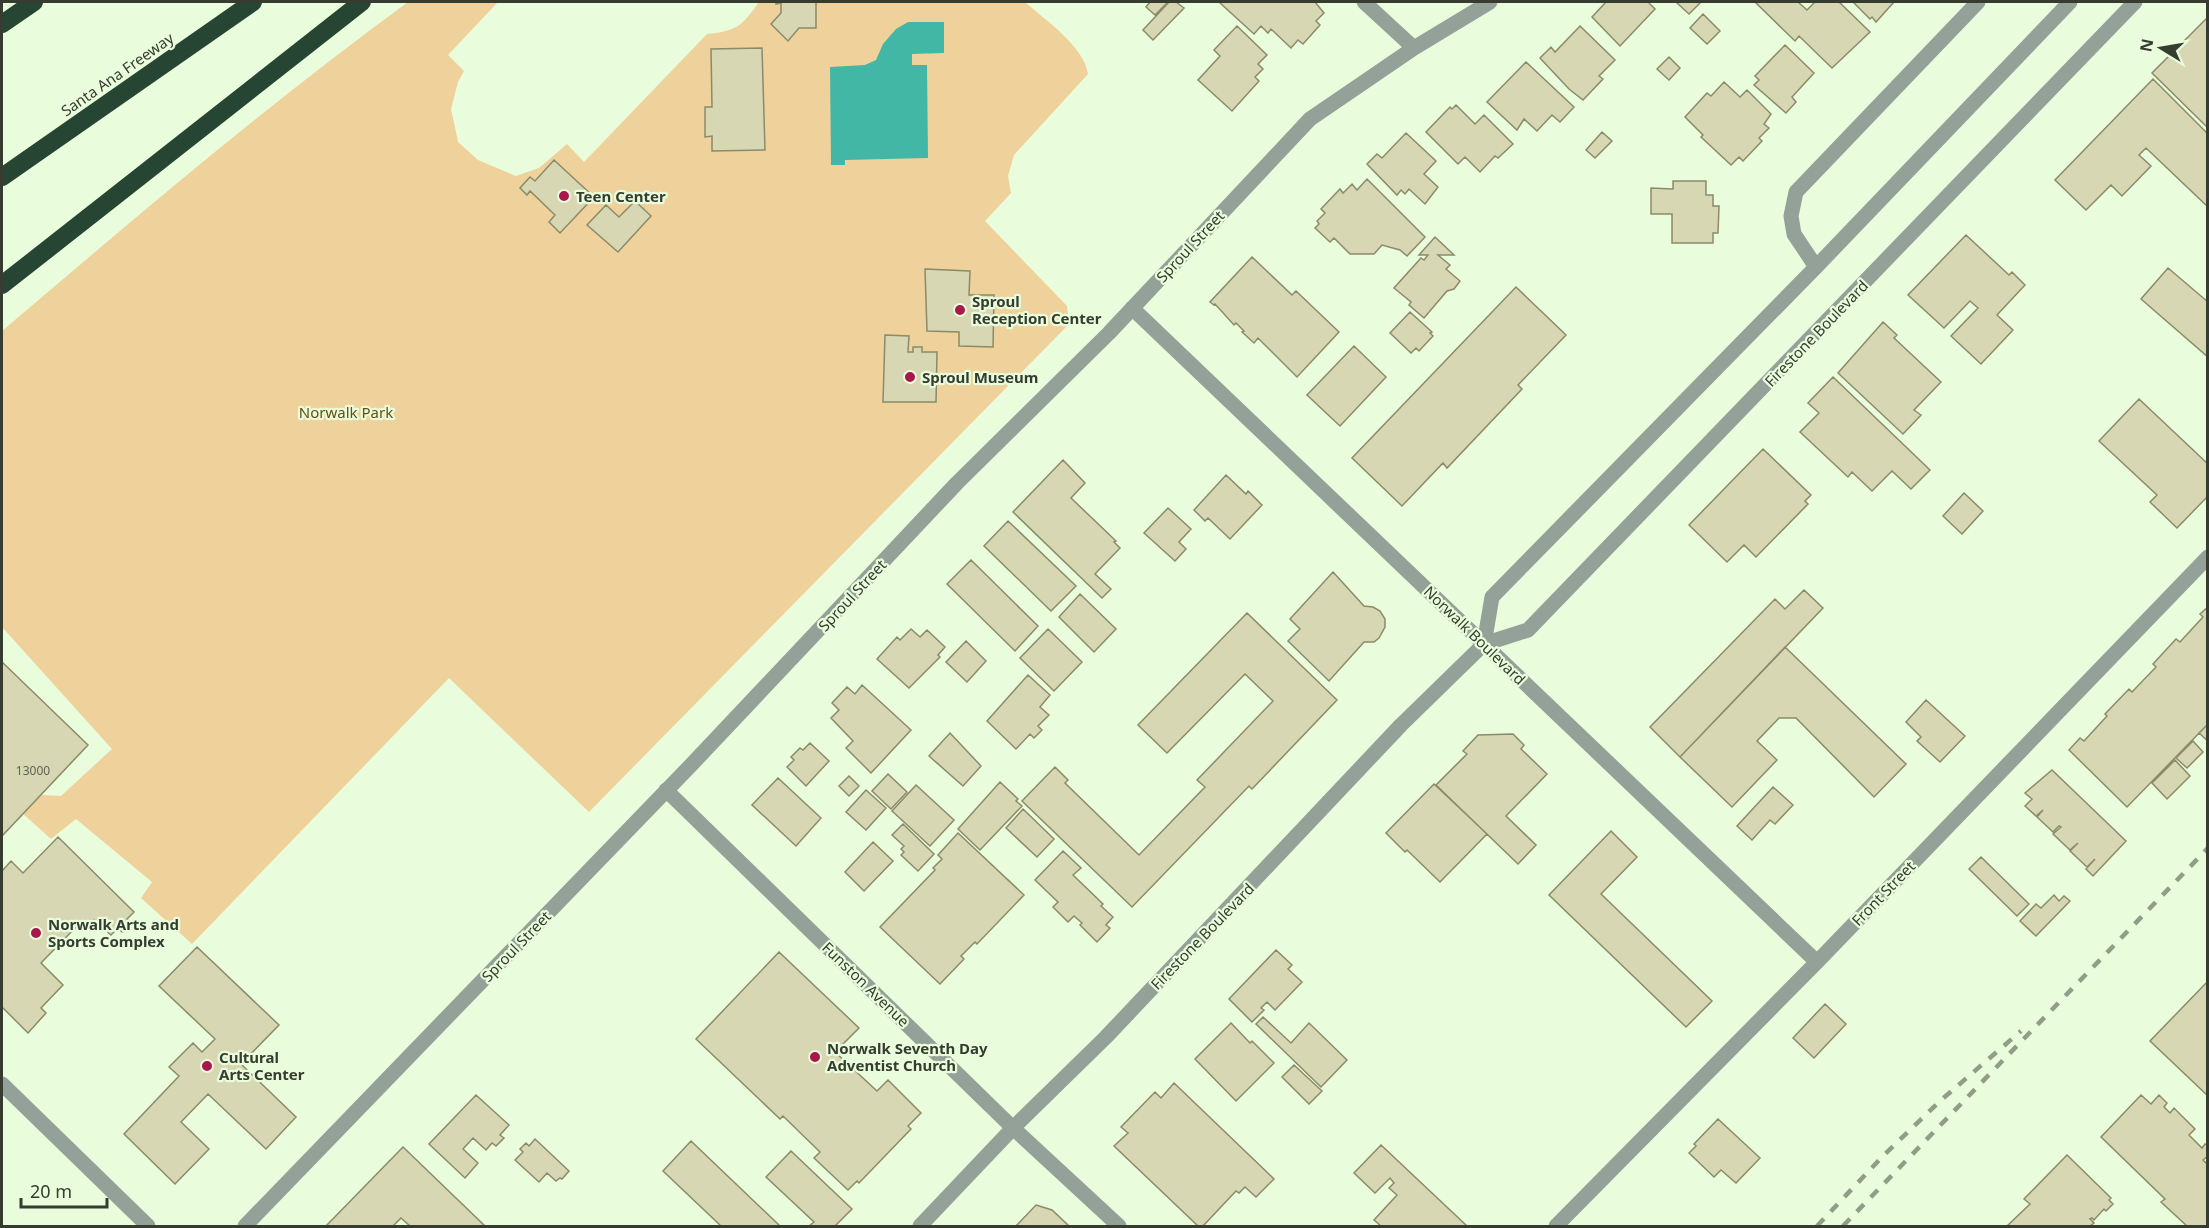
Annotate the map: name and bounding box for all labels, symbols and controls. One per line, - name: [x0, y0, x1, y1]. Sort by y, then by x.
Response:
- north arrow: [2131, 18, 2191, 78]
- street label: Santa Ana Freeway: [57, 27, 177, 120]
- text: N: [2134, 37, 2158, 54]
- place label: Teen Center: [576, 186, 666, 206]
- marker: Teen Center: [557, 189, 571, 203]
- street label: Sproul Street: [1152, 205, 1229, 286]
- street label: Firestone Boulevard: [1760, 275, 1872, 391]
- place label: Sproul Reception Center: [972, 291, 1102, 328]
- marker: Sproul Reception Center: [953, 303, 967, 317]
- place label: Sproul Museum: [922, 367, 1038, 387]
- marker: Sproul Museum: [903, 370, 917, 384]
- park label: Norwalk Park: [299, 402, 393, 422]
- street label: Sproul Street: [814, 554, 891, 635]
- street label: Norwalk Boulevard: [1420, 581, 1530, 689]
- house number: 13000: [16, 762, 50, 779]
- street label: Front Street: [1847, 856, 1919, 930]
- street label: Firestone Boulevard: [1146, 878, 1258, 994]
- street label: Sproul Street: [477, 906, 555, 986]
- place label: Norwalk Arts and Sports Complex: [48, 914, 179, 951]
- marker: Norwalk Arts and Sports Complex: [29, 926, 43, 940]
- street label: Funston Avenue: [818, 937, 914, 1031]
- place label: Norwalk Seventh Day Adventist Church: [827, 1038, 988, 1075]
- place label: Cultural Arts Center: [219, 1047, 305, 1084]
- marker: Norwalk Seventh Day Adventist Church: [808, 1050, 822, 1064]
- marker: Cultural Arts Center: [200, 1059, 214, 1073]
- scale bar: [21, 1171, 106, 1209]
- text: 20 m: [30, 1179, 72, 1203]

